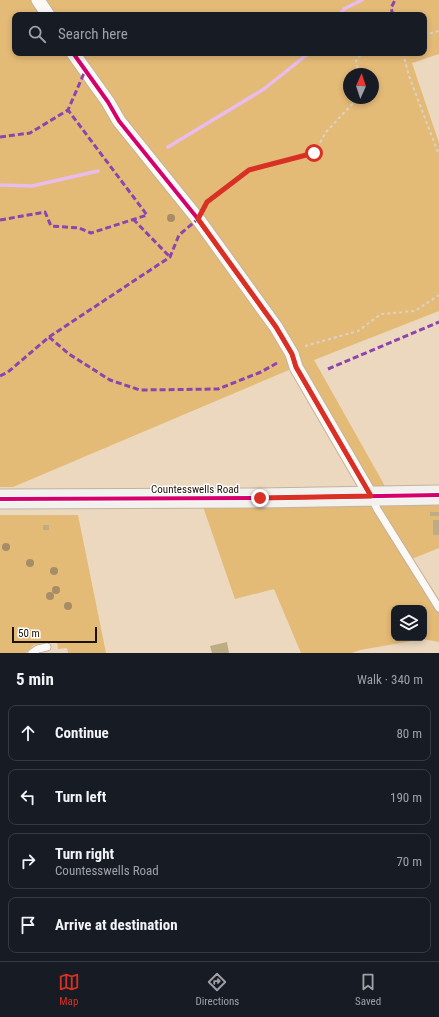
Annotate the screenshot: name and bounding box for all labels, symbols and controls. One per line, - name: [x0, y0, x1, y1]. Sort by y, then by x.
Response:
- search box: [12, 12, 427, 56]
- icon: search: [26, 23, 48, 45]
- text: Search here: [58, 25, 128, 43]
- north arrow: [343, 68, 379, 104]
- route start: [305, 144, 323, 162]
- street label: Countesswells Road: [151, 483, 239, 496]
- route end: [251, 489, 269, 507]
- map controls: [391, 605, 427, 641]
- button: layers: [391, 605, 427, 641]
- scale bar: [12, 625, 97, 644]
- text: 50 m: [18, 627, 40, 640]
- text: 5 min: [16, 669, 54, 689]
- text: Walk · 340 m: [357, 672, 423, 687]
- icon: ahead: [17, 722, 39, 744]
- text: Continue: [55, 724, 109, 742]
- text: 80 m: [396, 726, 422, 741]
- icon: left: [17, 786, 39, 808]
- text: Turn left: [55, 788, 106, 806]
- text: 190 m: [390, 790, 422, 805]
- text: Turn right: [55, 845, 114, 863]
- icon: right: [17, 850, 39, 872]
- text: 70 m: [396, 854, 422, 869]
- text: Countesswells Road: [55, 863, 159, 878]
- icon: arrive: [17, 914, 39, 936]
- text: Arrive at destination: [55, 916, 178, 934]
- tab: Map: [58, 971, 80, 1008]
- tab: Directions: [195, 971, 239, 1008]
- tab: Saved: [355, 971, 381, 1008]

